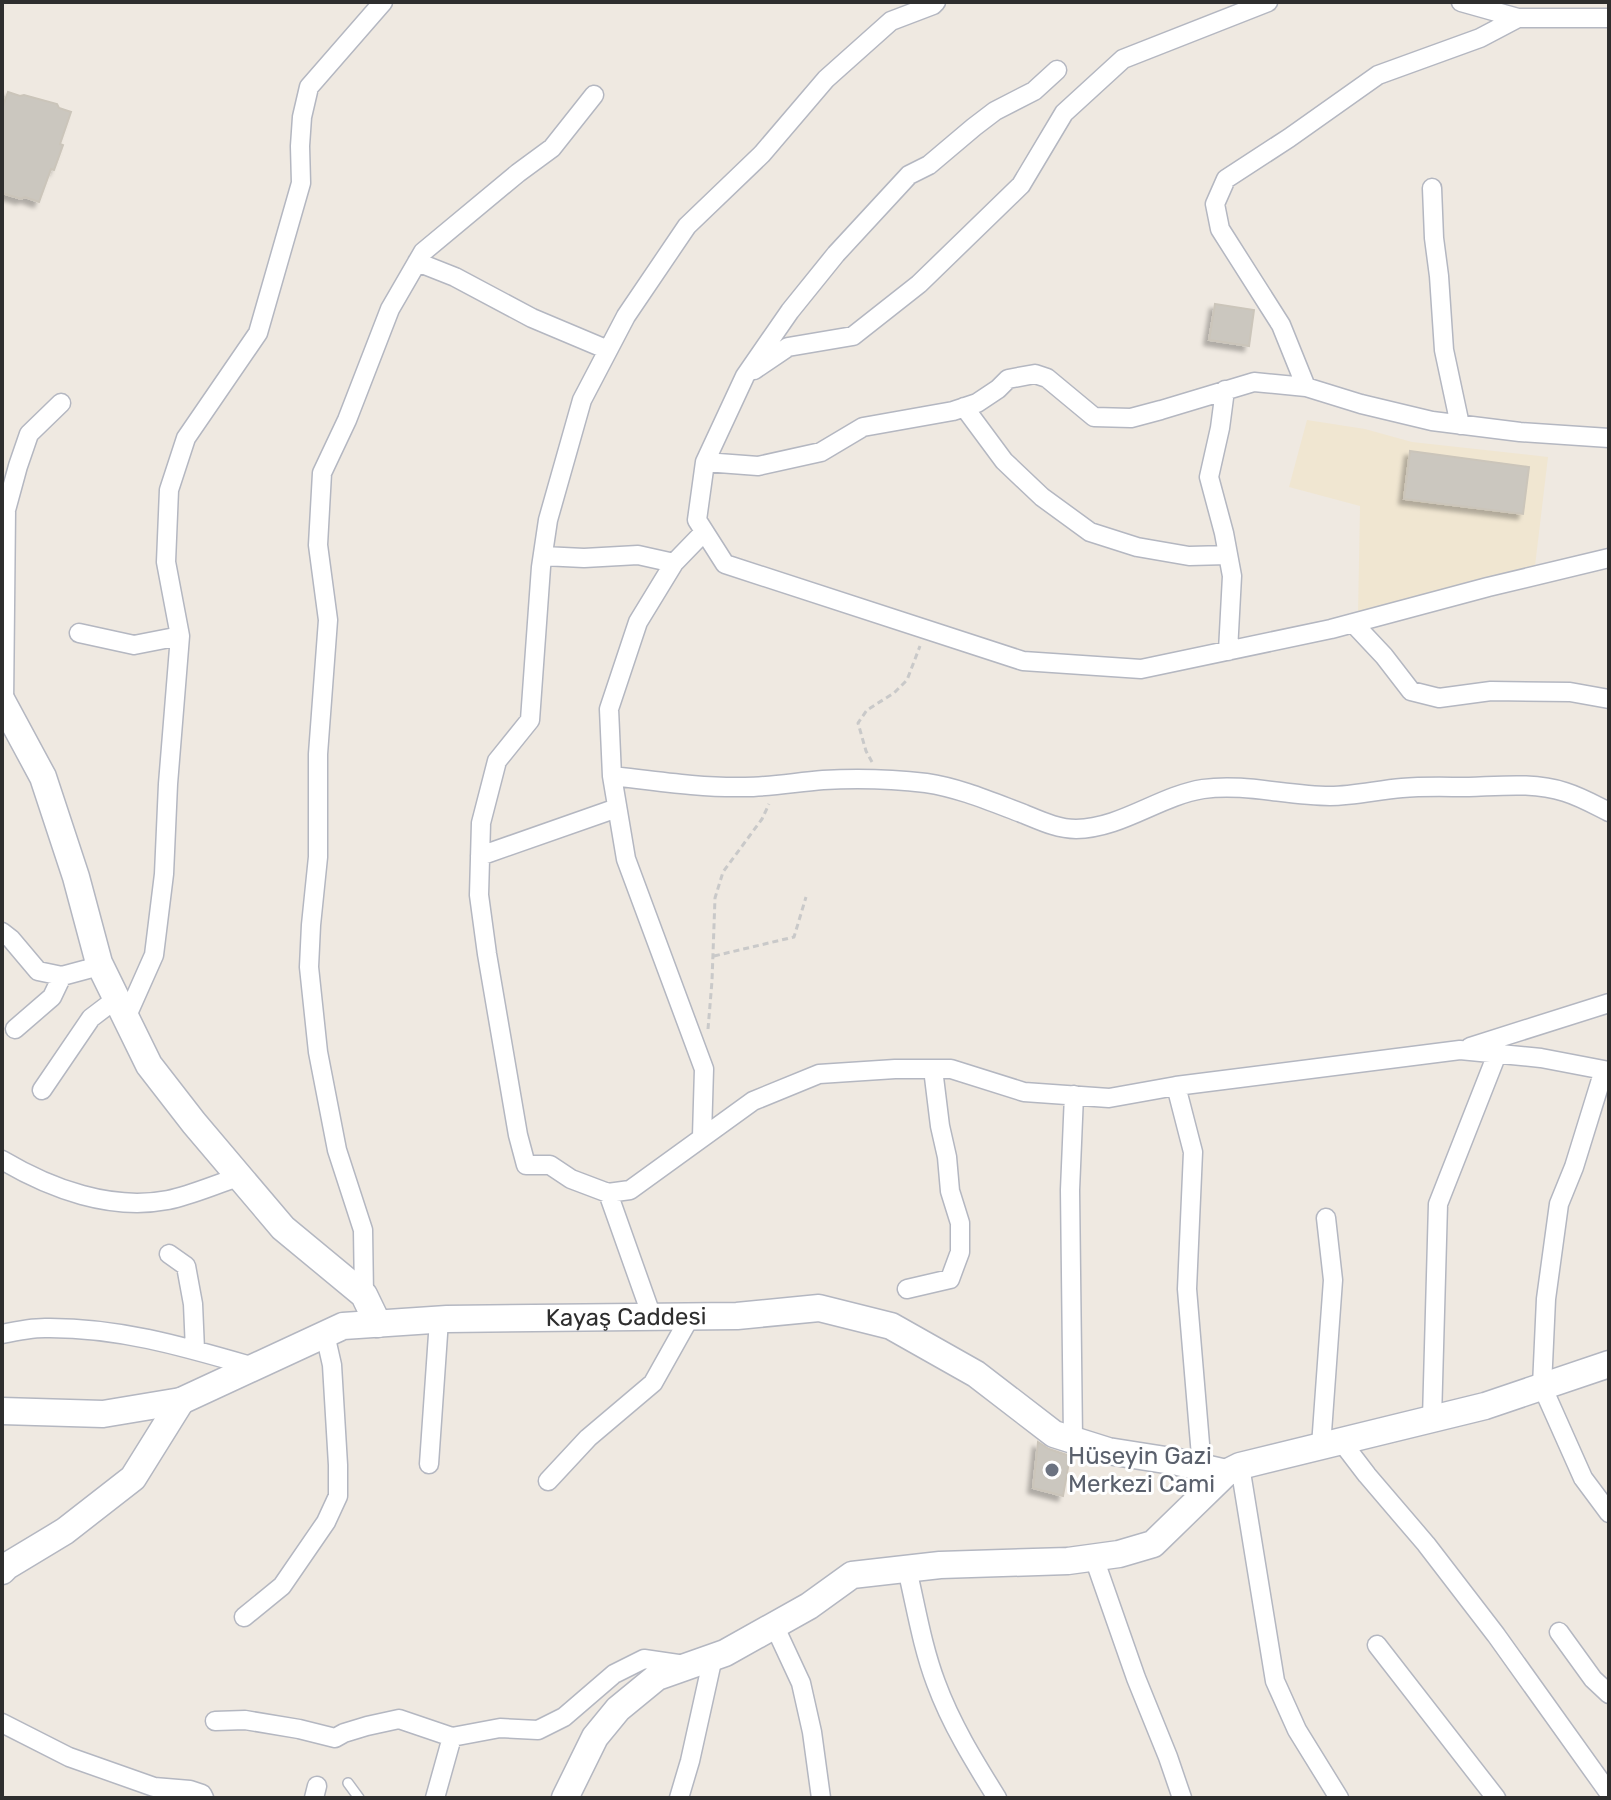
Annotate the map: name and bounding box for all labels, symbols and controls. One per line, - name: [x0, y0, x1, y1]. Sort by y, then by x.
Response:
- street label: Kayaş Caddesi: [546, 1302, 707, 1332]
- place label: Hüseyin Gazi Merkezi Cami: [1068, 1442, 1215, 1498]
- marker: Hüseyin Gazi Merkezi Cami: [1043, 1461, 1061, 1479]

